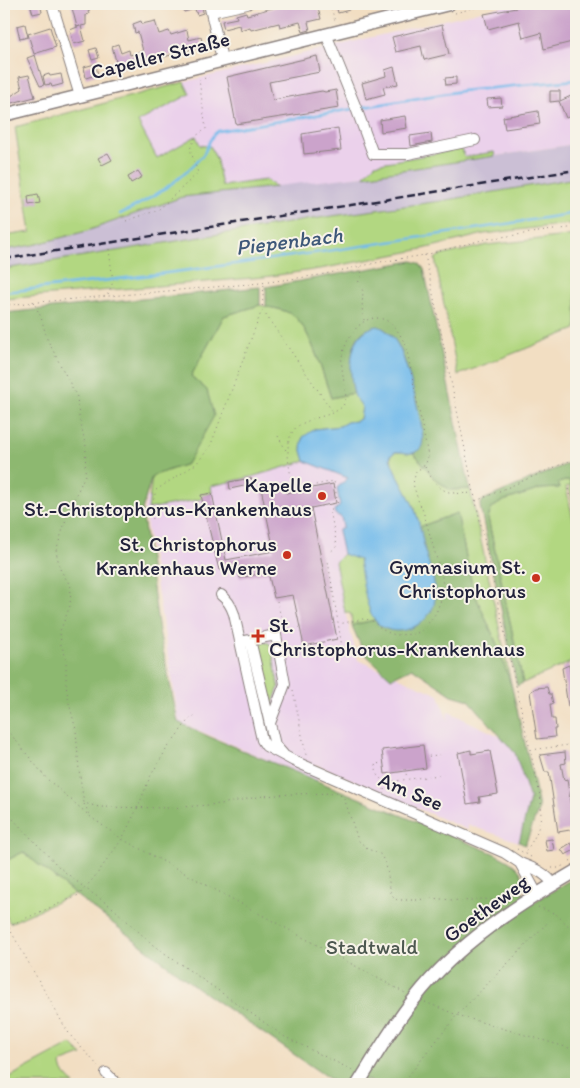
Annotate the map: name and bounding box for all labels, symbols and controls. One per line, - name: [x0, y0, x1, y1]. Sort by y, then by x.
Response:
- street label: Capeller Straße: [88, 26, 232, 84]
- water label: Piepenbach: [234, 221, 345, 261]
- place label: Kapelle St.-Christophorus-Krankenhaus: [24, 472, 312, 521]
- marker: Kapelle St.-Christophorus-Krankenhaus: [316, 490, 328, 502]
- place label: St. Christophorus Krankenhaus Werne: [96, 531, 277, 580]
- marker: St. Christophorus Krankenhaus Werne: [281, 549, 293, 561]
- place label: Gymnasium St. Christophorus: [389, 554, 526, 603]
- marker: Gymnasium St. Christophorus: [530, 572, 542, 584]
- place label: St. Christophorus-Krankenhaus: [269, 612, 525, 661]
- marker: St. Christophorus-Krankenhaus: [251, 629, 265, 643]
- street label: Am See: [375, 766, 447, 816]
- street label: Goetheweg: [439, 869, 534, 947]
- park label: Stadtwald: [326, 934, 418, 959]

